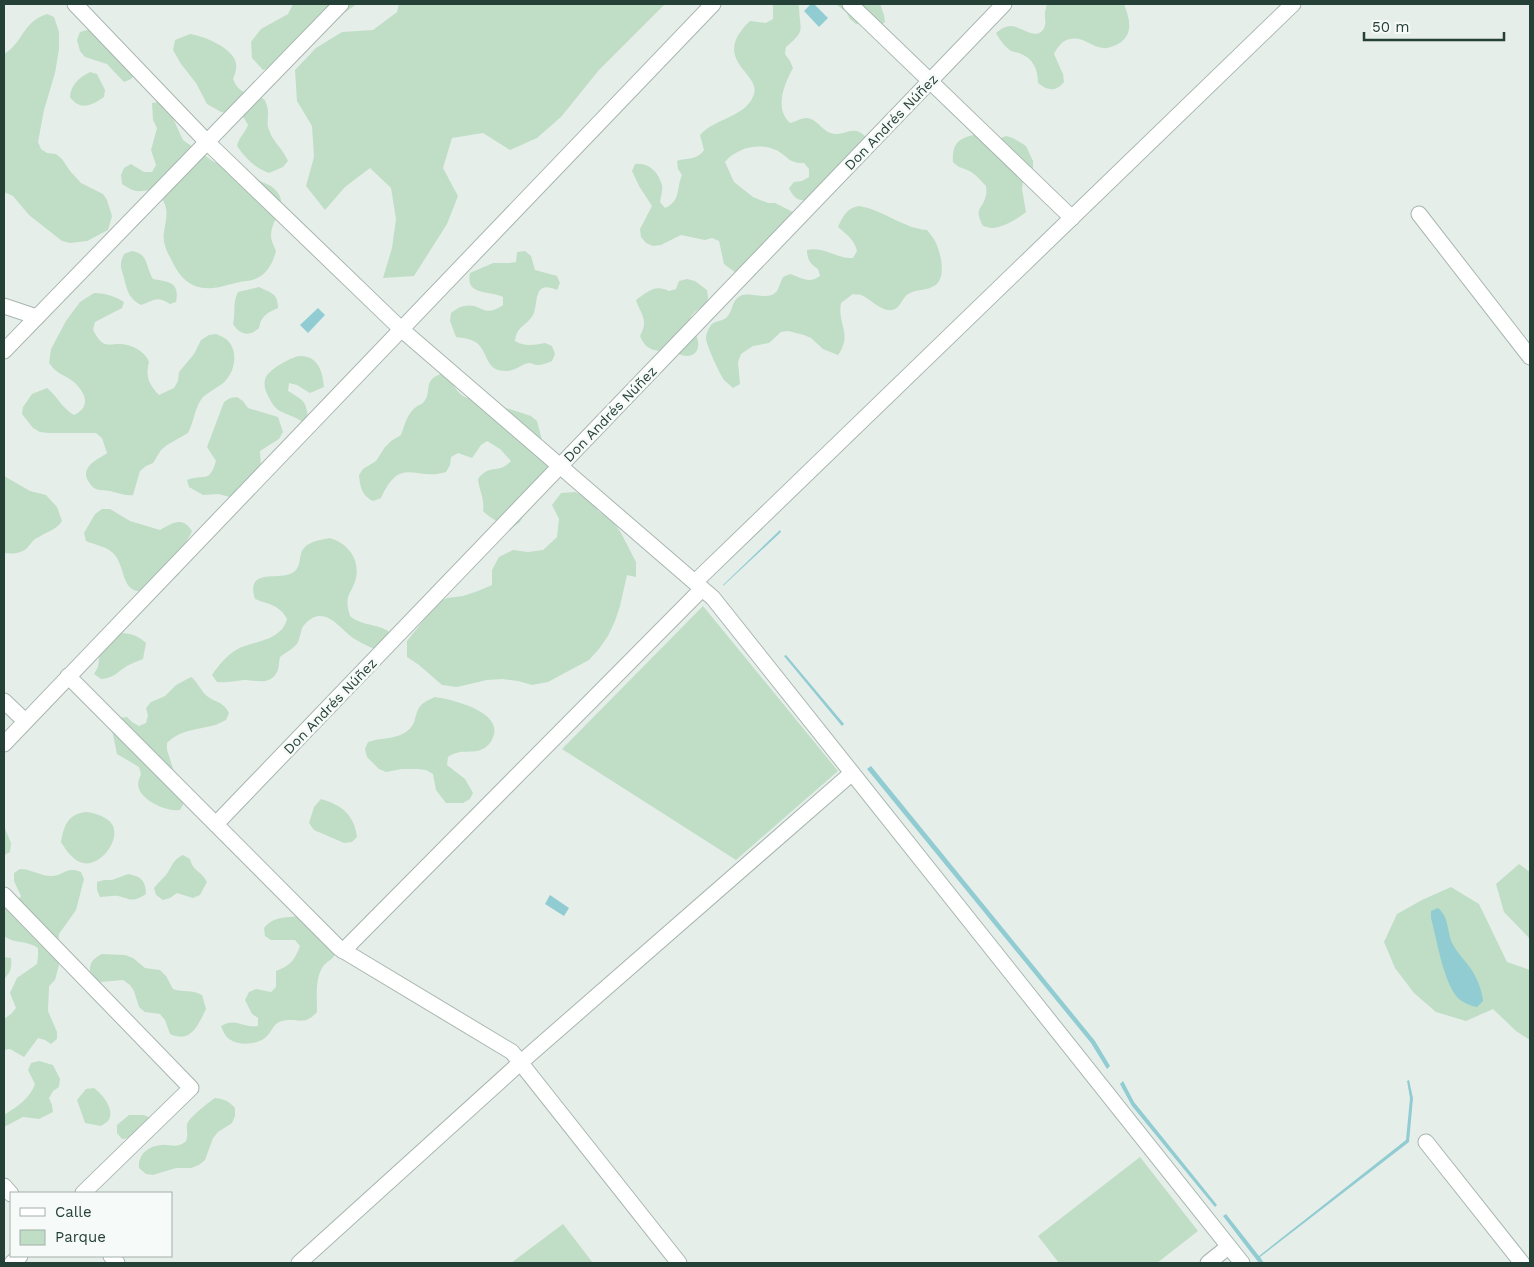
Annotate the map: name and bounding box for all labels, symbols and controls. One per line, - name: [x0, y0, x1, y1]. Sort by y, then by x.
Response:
- scale bar: [1364, 10, 1504, 42]
- text: 50 m: [1372, 18, 1409, 36]
- street label: Don Andrés Núñez: [841, 71, 941, 173]
- street label: Don Andrés Núñez: [560, 363, 660, 465]
- street label: Don Andrés Núñez: [280, 655, 380, 757]
- legend: [10, 1192, 172, 1257]
- text: Calle: [55, 1203, 92, 1221]
- text: Parque: [55, 1228, 106, 1246]

